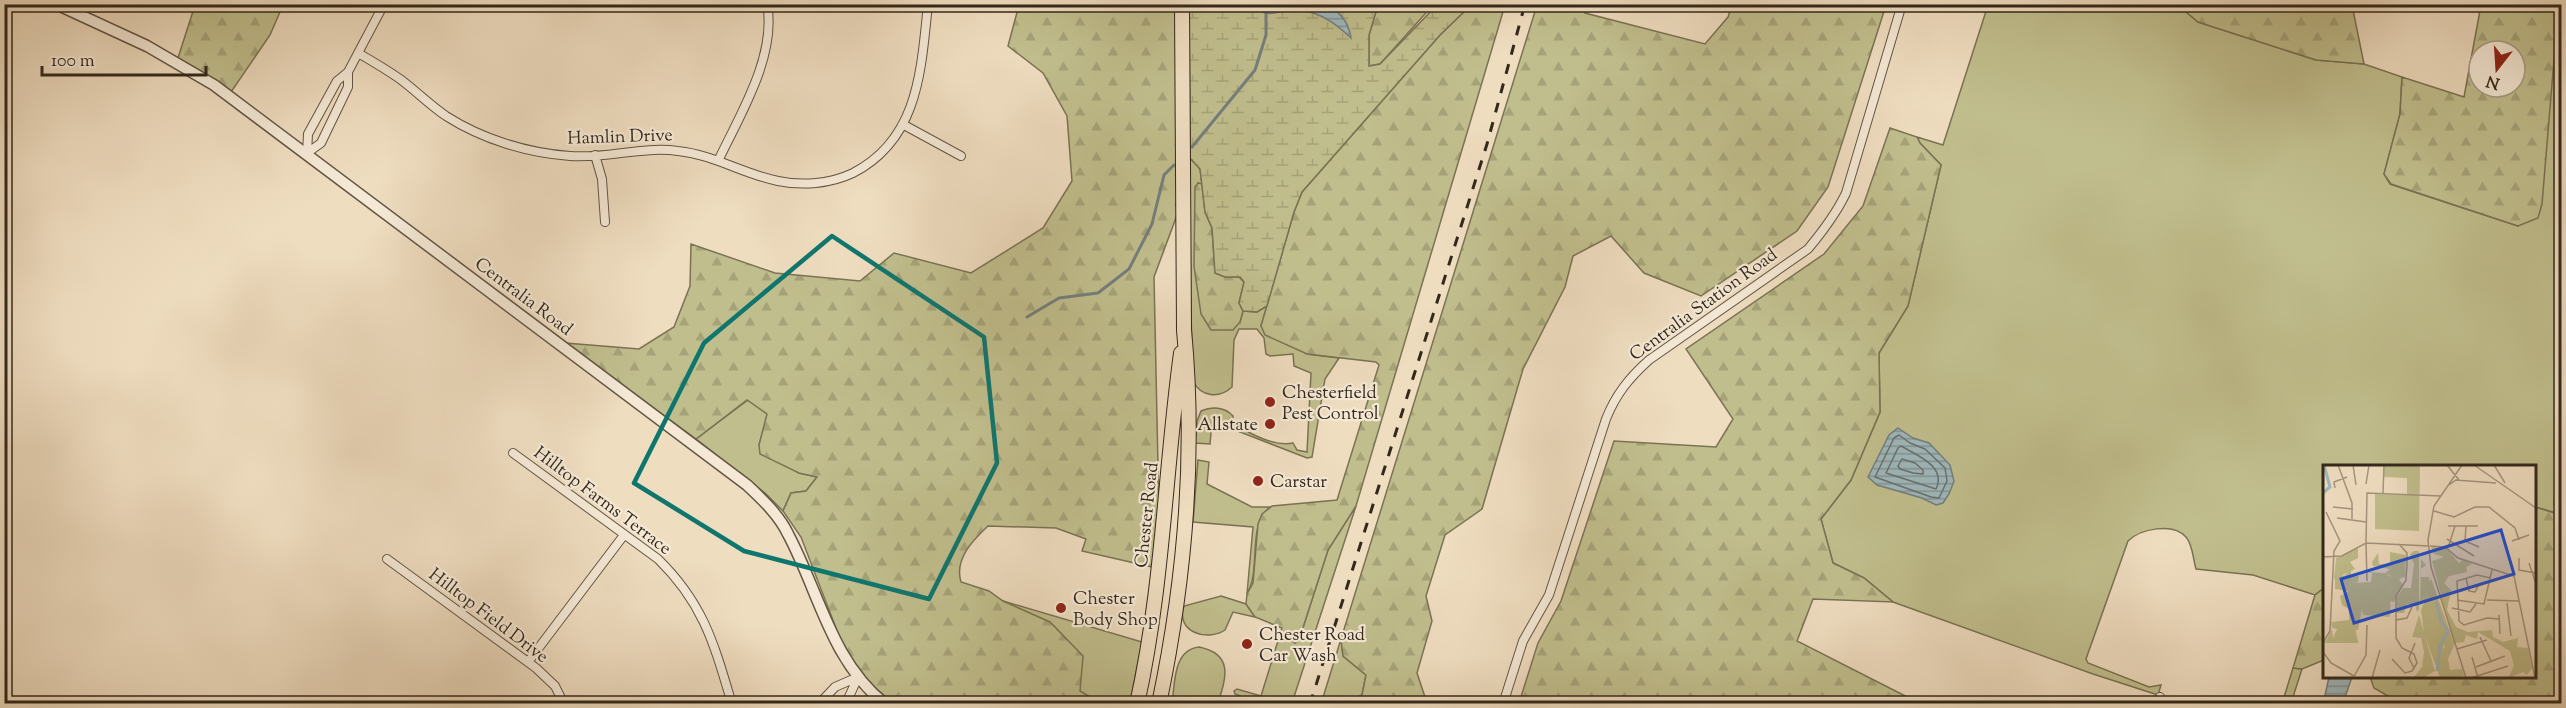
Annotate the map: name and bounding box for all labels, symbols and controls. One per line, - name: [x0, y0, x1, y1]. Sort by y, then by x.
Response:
- scale bar: [42, 39, 206, 77]
- north arrow: [2467, 39, 2527, 99]
- text: 100 m: [51, 49, 95, 75]
- text: N: [2484, 68, 2503, 94]
- street label: Hamlin Drive: [567, 123, 673, 153]
- street label: Centralia Station Road: [1625, 243, 1784, 368]
- street label: Centralia Road: [468, 252, 577, 343]
- place label: Chesterfield Pest Control: [1282, 381, 1379, 428]
- marker: Chesterfield Pest Control: [1263, 395, 1277, 409]
- place label: Allstate: [1197, 413, 1258, 439]
- marker: Allstate: [1263, 417, 1277, 431]
- street label: Hilltop Farms Terrace: [527, 441, 676, 562]
- street label: Chester Road: [1130, 461, 1166, 569]
- inset map: [2323, 465, 2536, 678]
- place label: Carstar: [1270, 470, 1327, 496]
- marker: Carstar: [1251, 474, 1265, 488]
- street label: Hilltop Field Drive: [422, 563, 553, 670]
- place label: Chester Body Shop: [1073, 587, 1158, 634]
- marker: Chester Body Shop: [1054, 601, 1068, 615]
- place label: Chester Road Car Wash: [1259, 623, 1365, 670]
- marker: Chester Road Car Wash: [1240, 637, 1254, 651]

